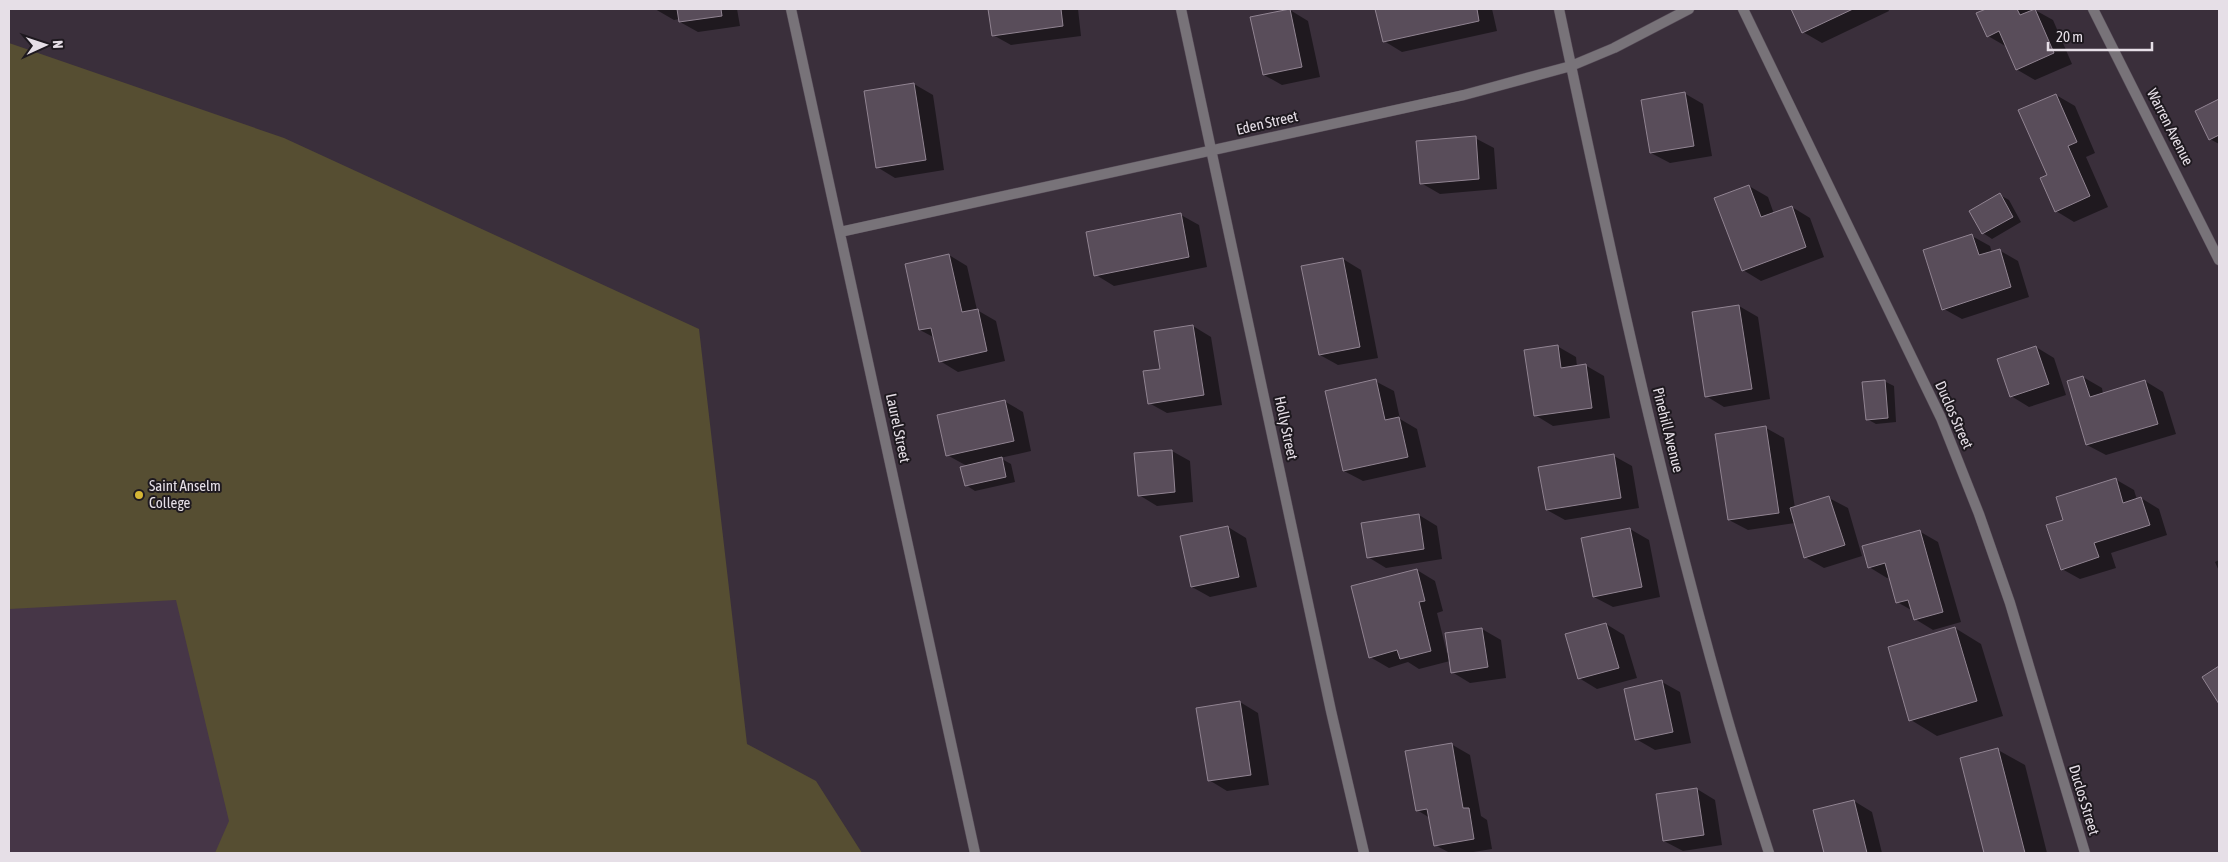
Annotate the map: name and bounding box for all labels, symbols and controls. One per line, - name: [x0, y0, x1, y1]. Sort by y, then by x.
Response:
- north arrow: [20, 20, 70, 70]
- scale bar: [2048, 20, 2152, 52]
- text: 20 m: [2056, 28, 2083, 45]
- text: N: [50, 40, 66, 49]
- street label: Warren Avenue: [2144, 86, 2197, 168]
- street label: Eden Street: [1234, 107, 1299, 138]
- street label: Duclos Street: [1932, 378, 1977, 451]
- street label: Pinehill Avenue: [1650, 386, 1687, 474]
- street label: Laurel Street: [883, 392, 914, 464]
- street label: Holly Street: [1271, 394, 1302, 461]
- place label: Saint Anselm College: [149, 477, 221, 511]
- marker: Saint Anselm College: [133, 489, 145, 501]
- street label: Duclos Street: [2066, 763, 2103, 837]

